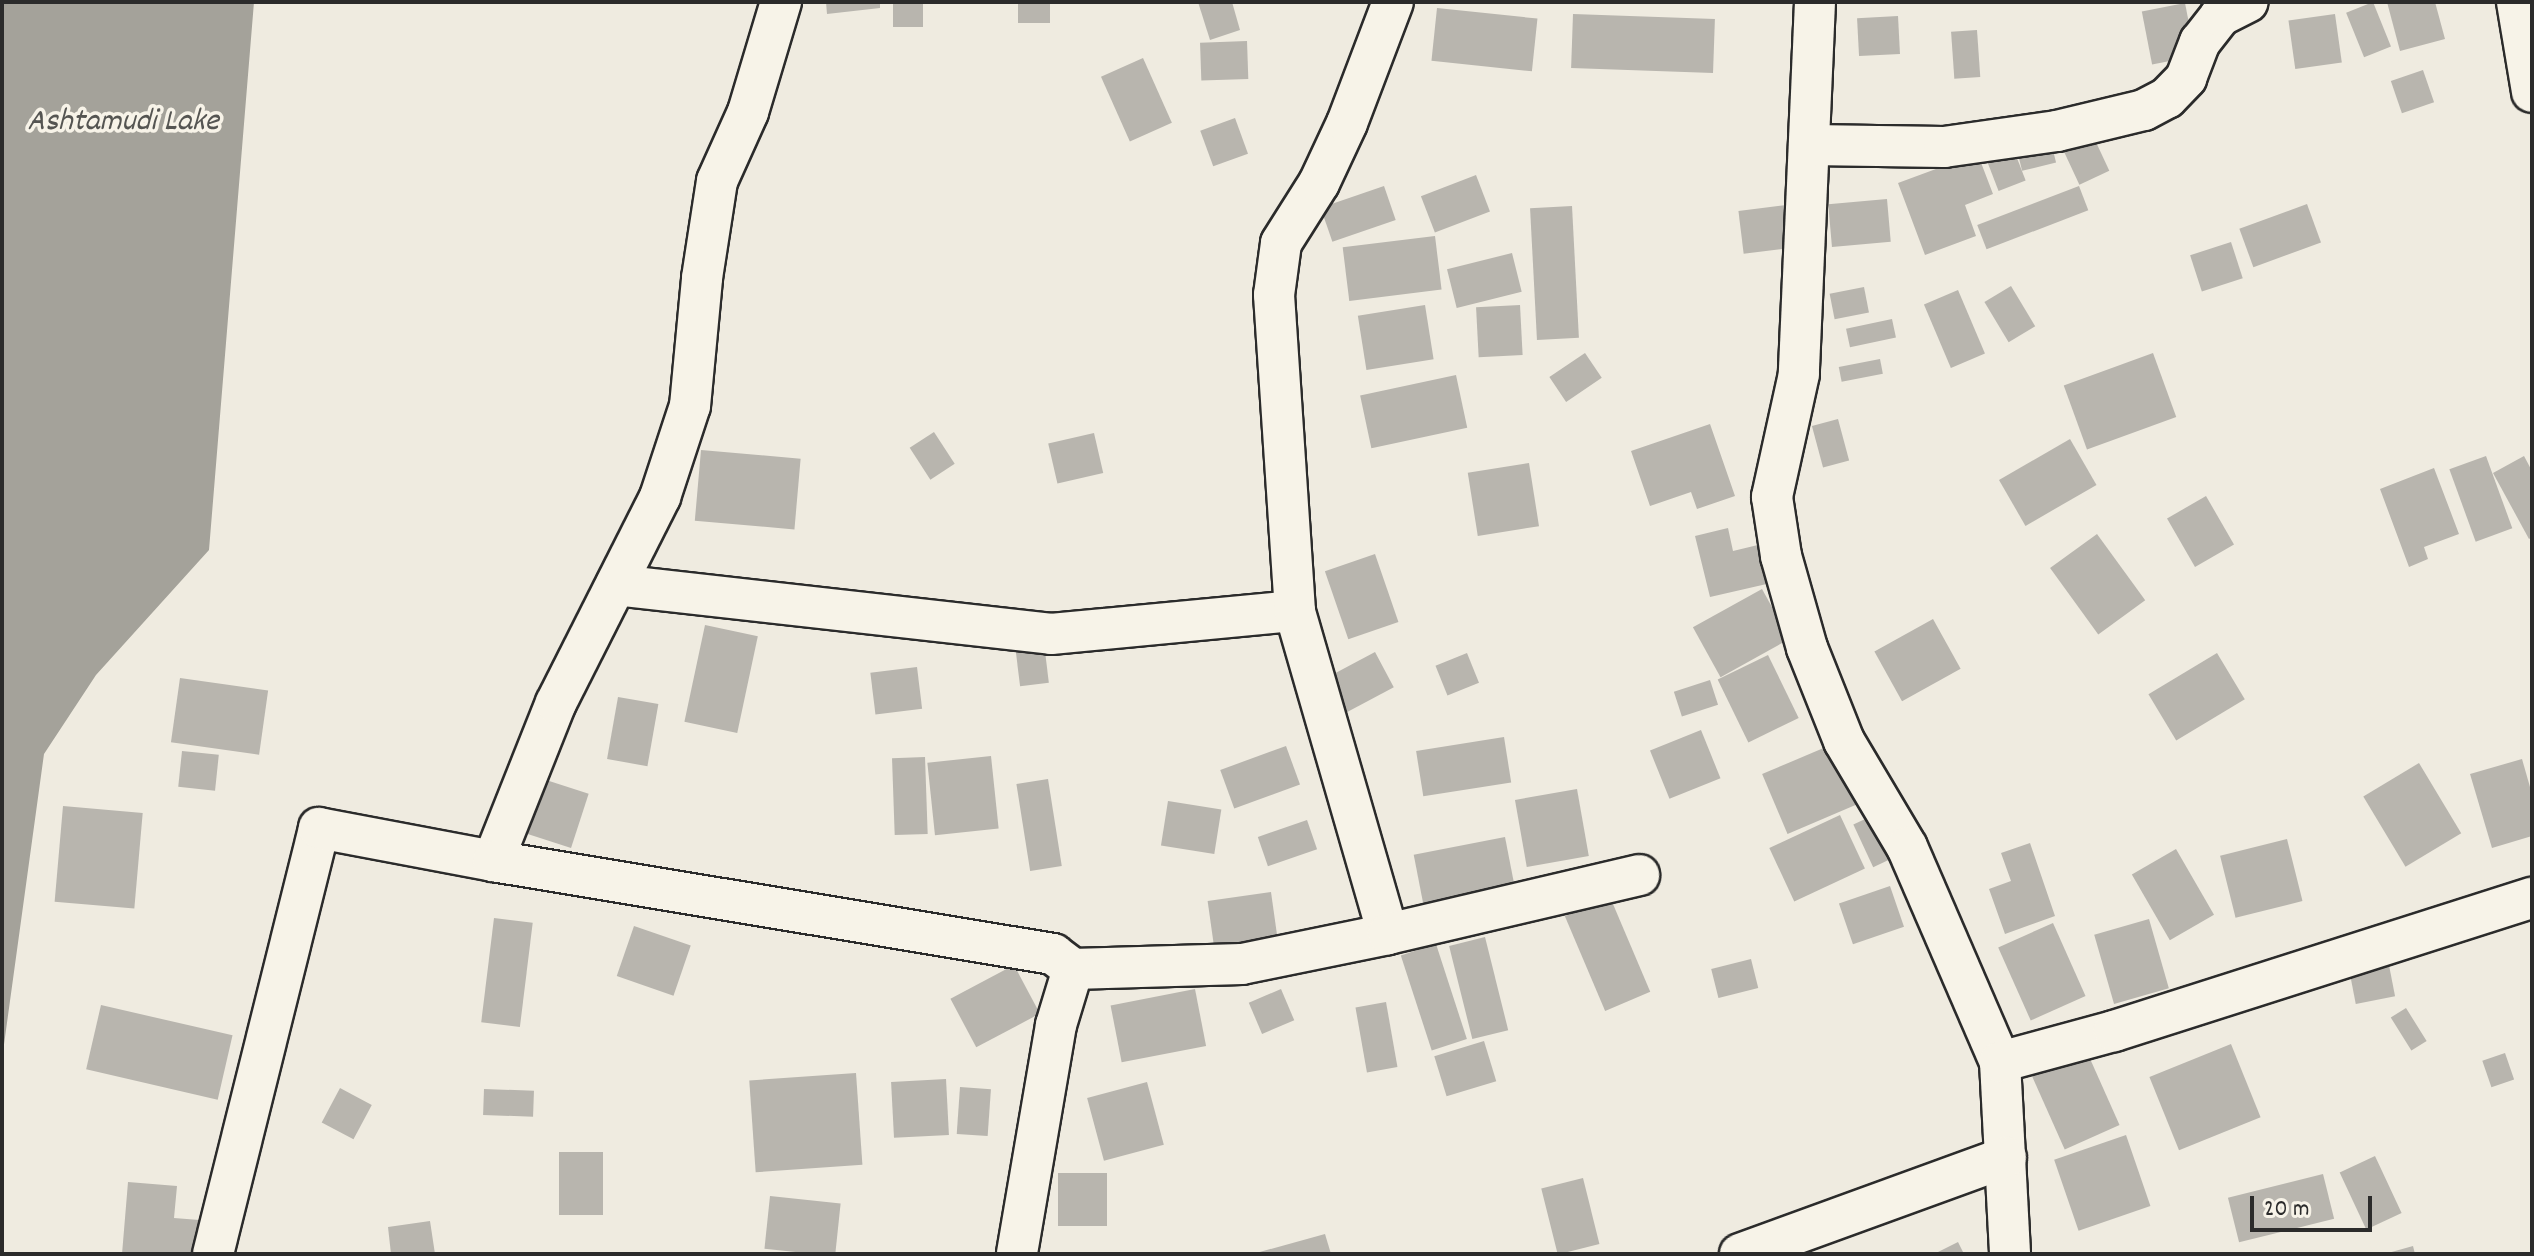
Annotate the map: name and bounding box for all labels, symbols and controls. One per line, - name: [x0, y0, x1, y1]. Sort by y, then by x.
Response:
- water label: Ashtamudi Lake: [27, 104, 219, 142]
- scale bar: [2254, 1180, 2376, 1230]
- text: 20 m: [2264, 1193, 2310, 1227]

